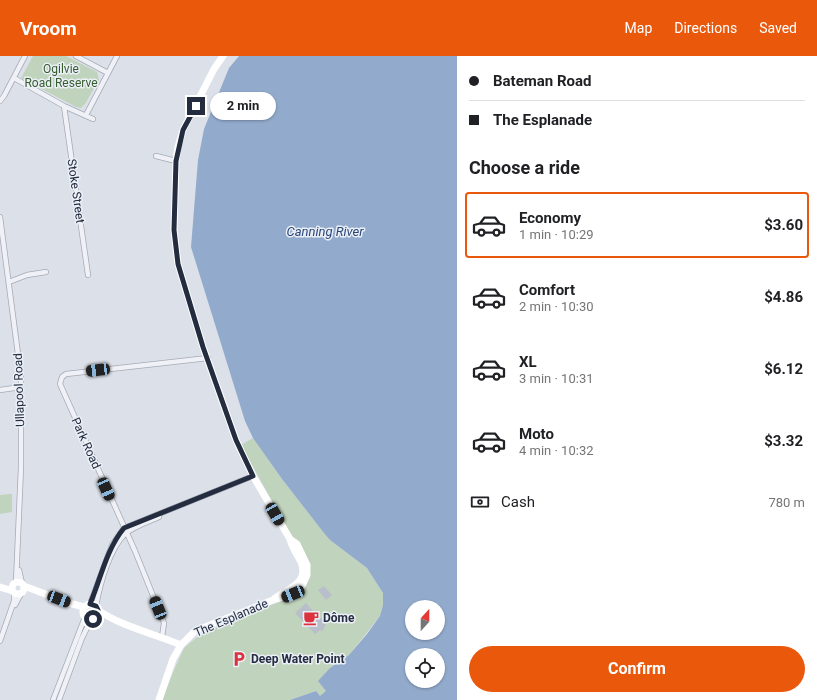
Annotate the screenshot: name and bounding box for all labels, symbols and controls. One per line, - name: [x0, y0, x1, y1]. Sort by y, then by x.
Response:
- text: Vroom: [20, 17, 77, 40]
- text: Map: [625, 20, 652, 36]
- text: Directions: [674, 20, 737, 36]
- text: Saved: [759, 20, 797, 36]
- park label: Ogilvie Road Reserve: [24, 62, 98, 90]
- text: Bateman Road: [493, 72, 591, 90]
- callout: 2 min: [210, 92, 276, 120]
- route end: [187, 97, 205, 115]
- text: 2 min: [227, 98, 259, 113]
- text: The Esplanade: [493, 111, 592, 129]
- text: Choose a ride: [469, 157, 580, 178]
- street label: Stoke Street: [65, 158, 87, 224]
- icon: car: [471, 207, 507, 243]
- text: Economy: [519, 209, 581, 227]
- text: $3.60: [764, 216, 803, 234]
- water label: Canning River: [286, 224, 364, 239]
- text: 1 min · 10:29: [519, 227, 594, 242]
- icon: car: [471, 279, 507, 315]
- text: Comfort: [519, 281, 575, 299]
- text: $4.86: [764, 288, 803, 306]
- text: 2 min · 10:30: [519, 299, 594, 314]
- icon: car: [471, 351, 507, 387]
- street label: Ullapool Road: [11, 353, 27, 427]
- text: XL: [519, 353, 537, 371]
- text: $6.12: [764, 360, 803, 378]
- car: [85, 363, 111, 377]
- text: 3 min · 10:31: [519, 371, 594, 386]
- street label: Park Road: [68, 415, 104, 471]
- icon: car: [471, 423, 507, 459]
- text: Moto: [519, 425, 554, 443]
- text: $3.32: [764, 432, 803, 450]
- text: 4 min · 10:32: [519, 443, 594, 458]
- car: [96, 476, 116, 502]
- icon: cash: [469, 491, 491, 513]
- text: Cash: [501, 493, 535, 511]
- text: 780 m: [768, 495, 805, 510]
- car: [264, 501, 286, 527]
- car: [280, 584, 306, 604]
- car: [46, 589, 72, 609]
- car: [148, 595, 168, 621]
- street label: The Esplanade: [192, 596, 270, 640]
- north arrow: [405, 600, 445, 640]
- map controls: [405, 600, 445, 688]
- cafe icon: Dôme: [302, 609, 320, 627]
- route start: [84, 610, 102, 628]
- place label: Dôme: [323, 611, 355, 625]
- button: Confirm: [469, 646, 805, 692]
- button: locate: [405, 648, 445, 688]
- parking icon: Deep Water Point: [230, 650, 248, 668]
- place label: Deep Water Point: [251, 652, 345, 666]

